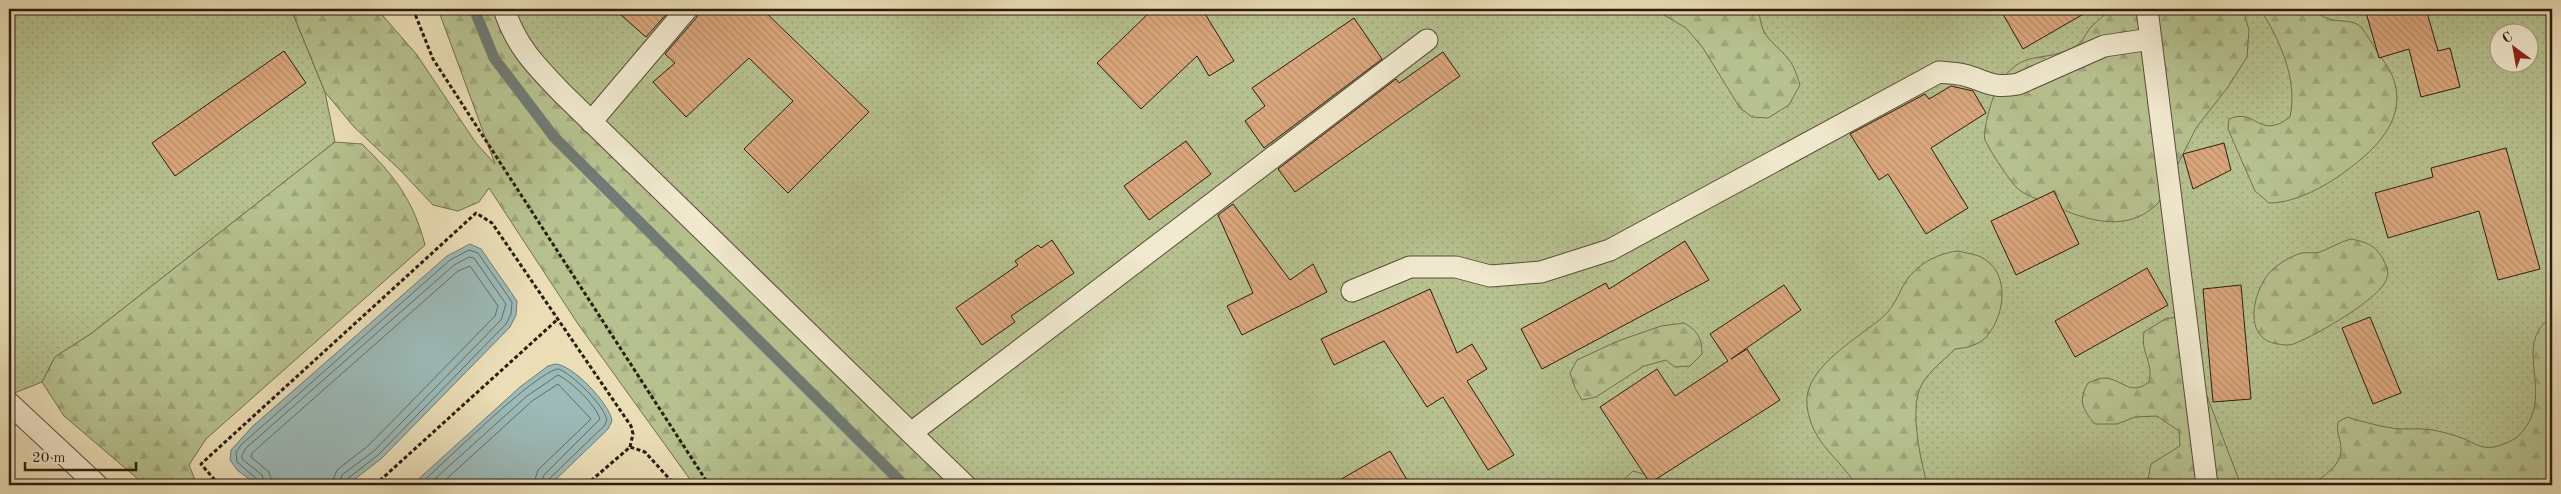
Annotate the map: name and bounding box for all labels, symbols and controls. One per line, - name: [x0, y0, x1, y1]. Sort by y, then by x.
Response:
- north arrow: [2488, 22, 2538, 72]
- text: С: [2500, 29, 2515, 46]
- scale bar: [25, 439, 136, 471]
- text: 20 m: [32, 451, 66, 466]

